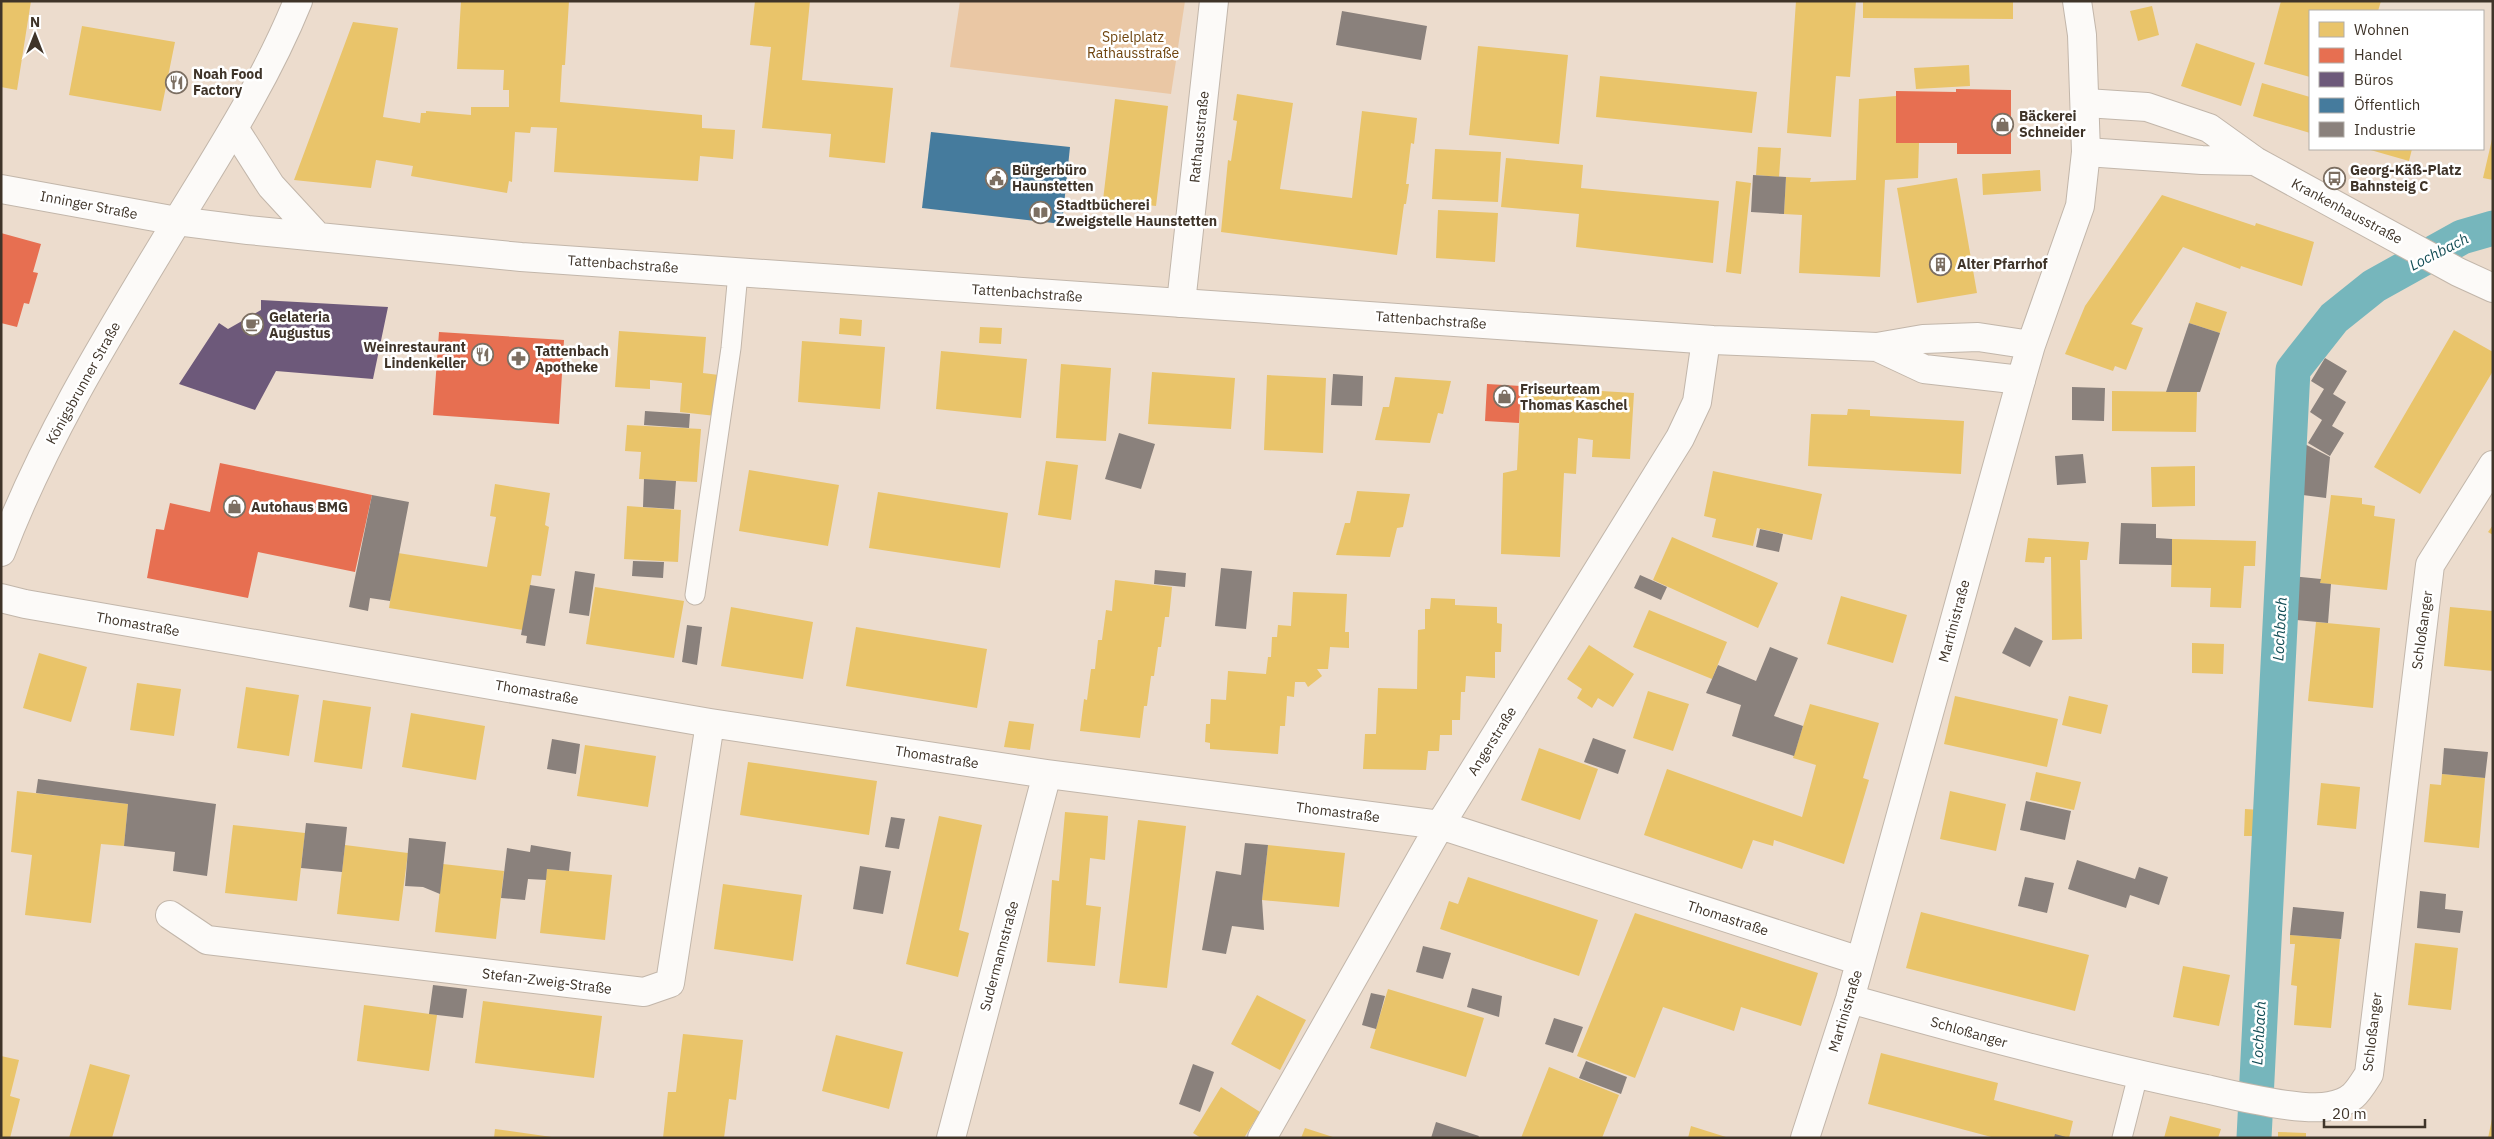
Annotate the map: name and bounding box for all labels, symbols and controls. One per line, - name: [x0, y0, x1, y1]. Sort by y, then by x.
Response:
- north arrow: [10, 10, 60, 60]
- legend: [2309, 10, 2484, 150]
- text: N: [30, 13, 40, 31]
- text: Wohnen: [2354, 20, 2409, 39]
- park label: Spielplatz Rathausstraße: [1087, 28, 1179, 62]
- text: Handel: [2354, 45, 2402, 64]
- place label: Noah Food Factory: [193, 65, 263, 99]
- restaurant icon: Noah Food Factory: [165, 70, 189, 94]
- text: Büros: [2354, 70, 2393, 89]
- street label: Rathausstraße: [1185, 90, 1213, 184]
- text: Öffentlich: [2354, 95, 2420, 114]
- place label: Bäckerei Schneider: [2019, 107, 2086, 141]
- shop icon: Bäckerei Schneider: [1991, 112, 2015, 136]
- text: Industrie: [2354, 120, 2416, 139]
- place label: Bürgerbüro Haunstetten: [1012, 161, 1094, 195]
- place label: Georg-Käß-Platz Bahnsteig C: [2350, 161, 2461, 195]
- public building icon: Bürgerbüro Haunstetten: [984, 166, 1008, 190]
- bus stop icon: Georg-Käß-Platz Bahnsteig C: [2322, 166, 2346, 190]
- street label: Krankenhausstraße: [2288, 174, 2406, 248]
- street label: Inninger Straße: [39, 187, 139, 223]
- place label: Stadtbücherei Zweigstelle Haunstetten: [1056, 196, 1217, 230]
- library icon: Stadtbücherei Zweigstelle Haunstetten: [1028, 201, 1052, 225]
- water label: Lochbach: [2406, 229, 2472, 275]
- street label: Tattenbachstraße: [567, 251, 679, 277]
- building icon: Alter Pfarrhof: [1929, 252, 1953, 276]
- place label: Alter Pfarrhof: [1957, 255, 2048, 273]
- street label: Tattenbachstraße: [971, 280, 1083, 306]
- street label: Tattenbachstraße: [1375, 307, 1487, 333]
- place label: Gelateria Augustus: [269, 308, 331, 342]
- cafe icon: Gelateria Augustus: [241, 313, 265, 337]
- street label: Königsbrunner Straße: [42, 318, 124, 448]
- place label: Weinrestaurant Lindenkeller: [363, 338, 466, 372]
- place label: Tattenbach Apotheke: [535, 342, 609, 376]
- restaurant icon: Weinrestaurant Lindenkeller: [470, 343, 494, 367]
- pharmacy icon: Tattenbach Apotheke: [507, 347, 531, 371]
- place label: Friseurteam Thomas Kaschel: [1520, 380, 1628, 414]
- shop icon: Friseurteam Thomas Kaschel: [1492, 385, 1516, 409]
- shop icon: Autohaus BMG: [223, 495, 247, 519]
- place label: Autohaus BMG: [251, 498, 348, 516]
- street label: Martinistraße: [1934, 577, 1974, 664]
- street label: Schloßanger: [2408, 589, 2436, 671]
- water label: Lochbach: [2268, 596, 2291, 662]
- street label: Thomastraße: [95, 608, 181, 640]
- street label: Thomastraße: [494, 676, 580, 708]
- street label: Angerstraße: [1464, 703, 1520, 779]
- street label: Thomastraße: [894, 742, 980, 773]
- street label: Thomastraße: [1295, 798, 1381, 826]
- street label: Thomastraße: [1685, 896, 1771, 940]
- street label: Sudermannstraße: [976, 899, 1022, 1013]
- street label: Stefan-Zweig-Straße: [481, 964, 613, 998]
- street label: Martinistraße: [1824, 968, 1866, 1054]
- street label: Schloßanger: [2358, 992, 2386, 1072]
- water label: Lochbach: [2247, 1000, 2270, 1066]
- street label: Schloßanger: [1928, 1012, 2010, 1052]
- scale bar: [2324, 1096, 2425, 1128]
- text: 20 m: [2332, 1104, 2367, 1123]

